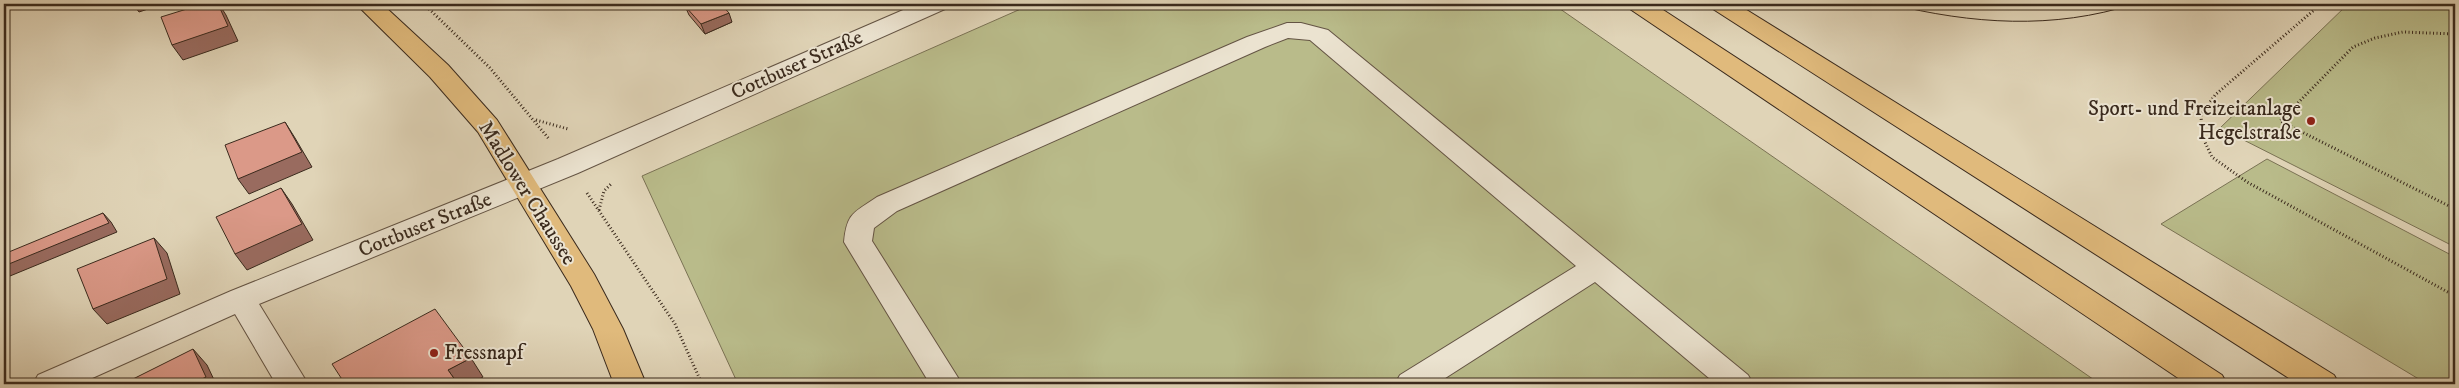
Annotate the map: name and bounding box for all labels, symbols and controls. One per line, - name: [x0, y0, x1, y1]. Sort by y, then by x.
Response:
- street label: Cottbuser Straße: [727, 24, 867, 106]
- place label: Sport- und Freizeitanlage Hegelstraße: [2088, 96, 2301, 146]
- marker: Sport- und Freizeitanlage Hegelstraße: [2305, 115, 2317, 127]
- street label: Madlower Chaussee: [472, 116, 582, 270]
- street label: Cottbuser Straße: [355, 186, 496, 264]
- place label: Fressnapf: [444, 340, 527, 366]
- marker: Fressnapf: [428, 347, 440, 359]

